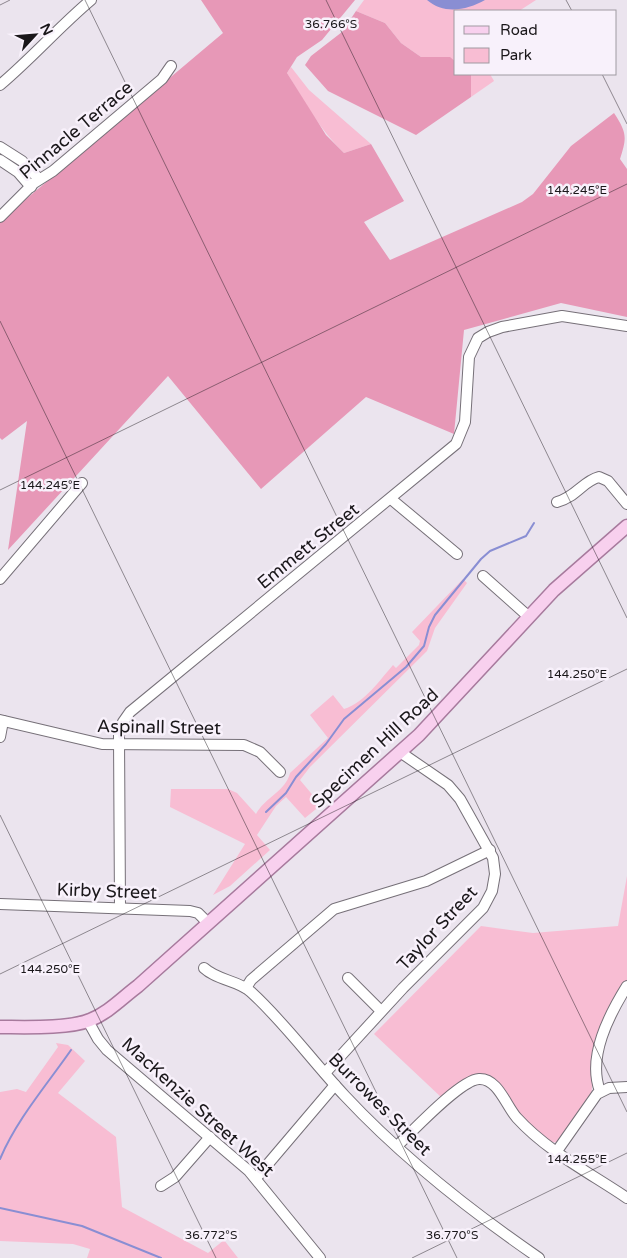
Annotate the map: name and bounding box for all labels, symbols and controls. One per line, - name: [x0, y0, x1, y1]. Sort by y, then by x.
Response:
- north arrow: [10, 10, 60, 60]
- legend: [454, 10, 617, 75]
- text: 36.766°S: [305, 17, 357, 31]
- text: N: [36, 21, 56, 38]
- text: Road: [500, 21, 538, 39]
- text: Park: [500, 46, 532, 64]
- street label: Pinnacle Terrace: [15, 76, 137, 184]
- text: 144.245°E: [547, 183, 607, 197]
- text: 144.245°E: [20, 478, 80, 492]
- street label: Emmett Street: [253, 498, 363, 594]
- text: 144.250°E: [547, 667, 608, 681]
- street label: Specimen Hill Road: [307, 683, 443, 813]
- street label: Aspinall Street: [97, 715, 221, 739]
- street label: Kirby Street: [56, 878, 158, 904]
- street label: Taylor Street: [392, 881, 482, 975]
- text: 144.250°E: [20, 962, 81, 976]
- street label: MacKenzie Street West: [117, 1033, 279, 1181]
- street label: Burrowes Street: [324, 1048, 436, 1160]
- text: 144.255°E: [547, 1152, 607, 1166]
- text: 36.772°S: [185, 1228, 237, 1242]
- text: 36.770°S: [426, 1228, 478, 1242]

